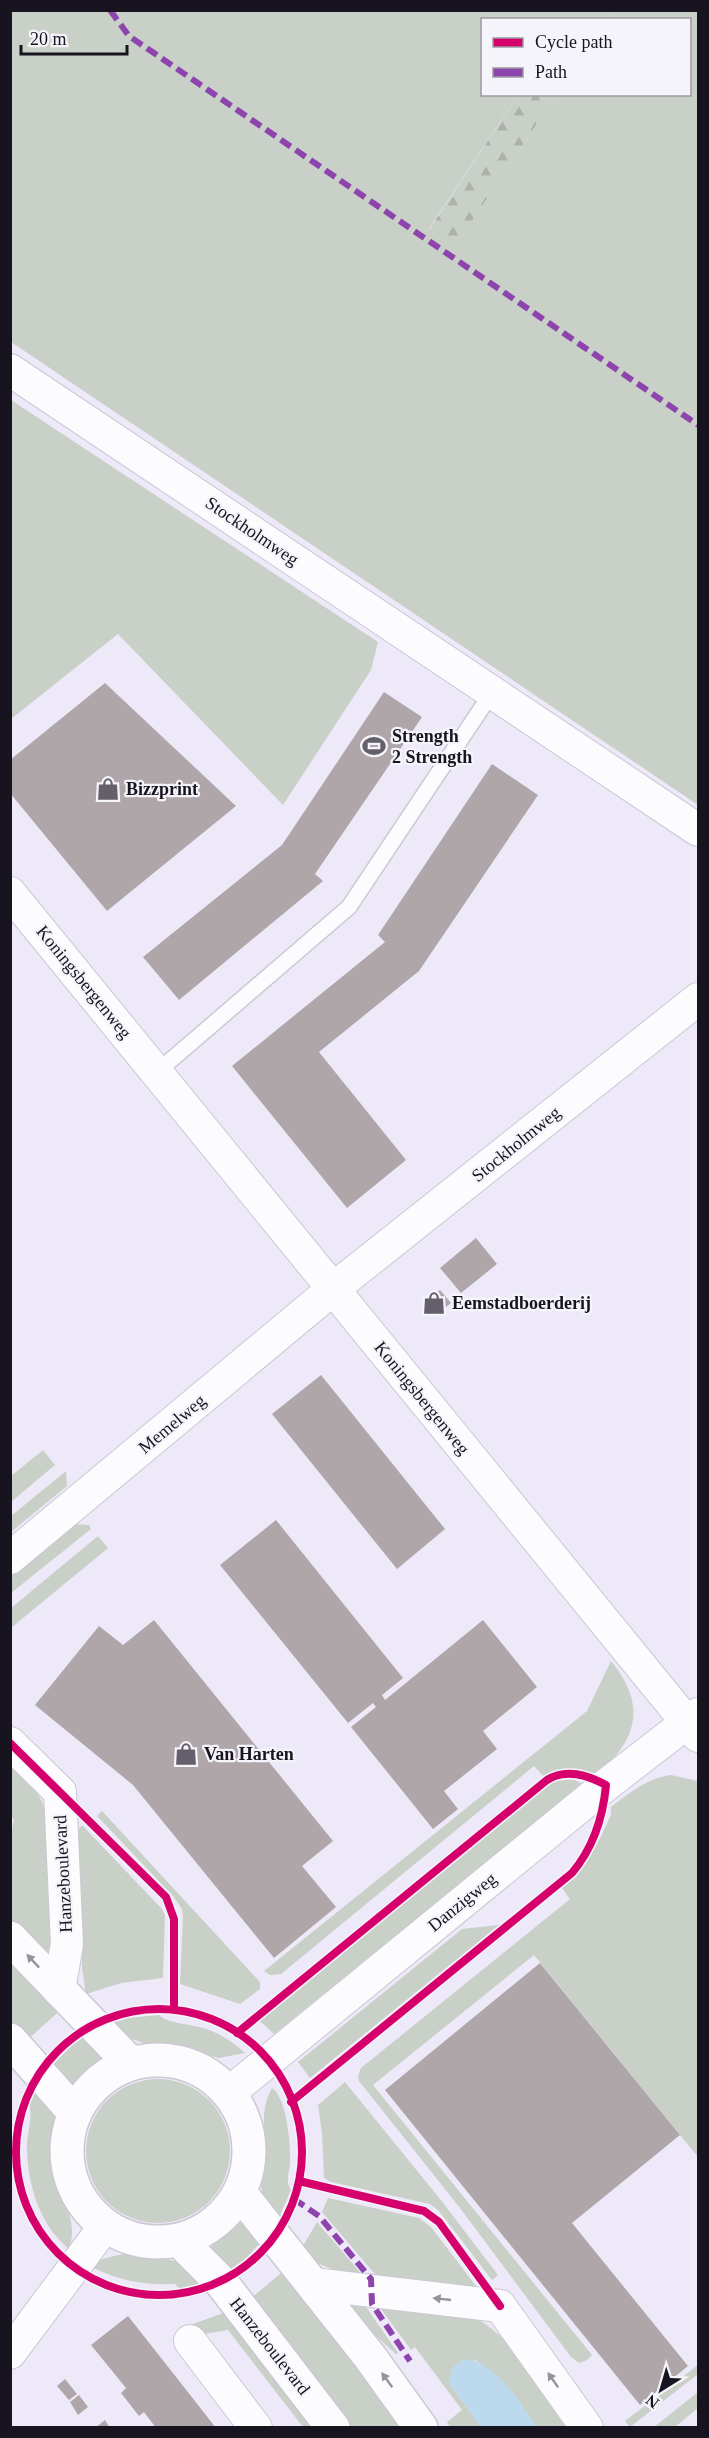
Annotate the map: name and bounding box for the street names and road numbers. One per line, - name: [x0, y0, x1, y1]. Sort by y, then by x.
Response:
- street label: Stockholmweg: [202, 493, 302, 569]
- street label: Koningsbergenweg: [32, 921, 136, 1043]
- street label: Stockholmweg: [468, 1102, 564, 1186]
- street label: Koningsbergenweg: [370, 1337, 474, 1459]
- street label: Memelweg: [135, 1390, 209, 1458]
- street label: Hanzeboulevard: [50, 1815, 76, 1933]
- street label: Danzigweg: [424, 1868, 500, 1936]
- street label: Hanzeboulevard: [226, 2293, 314, 2399]

